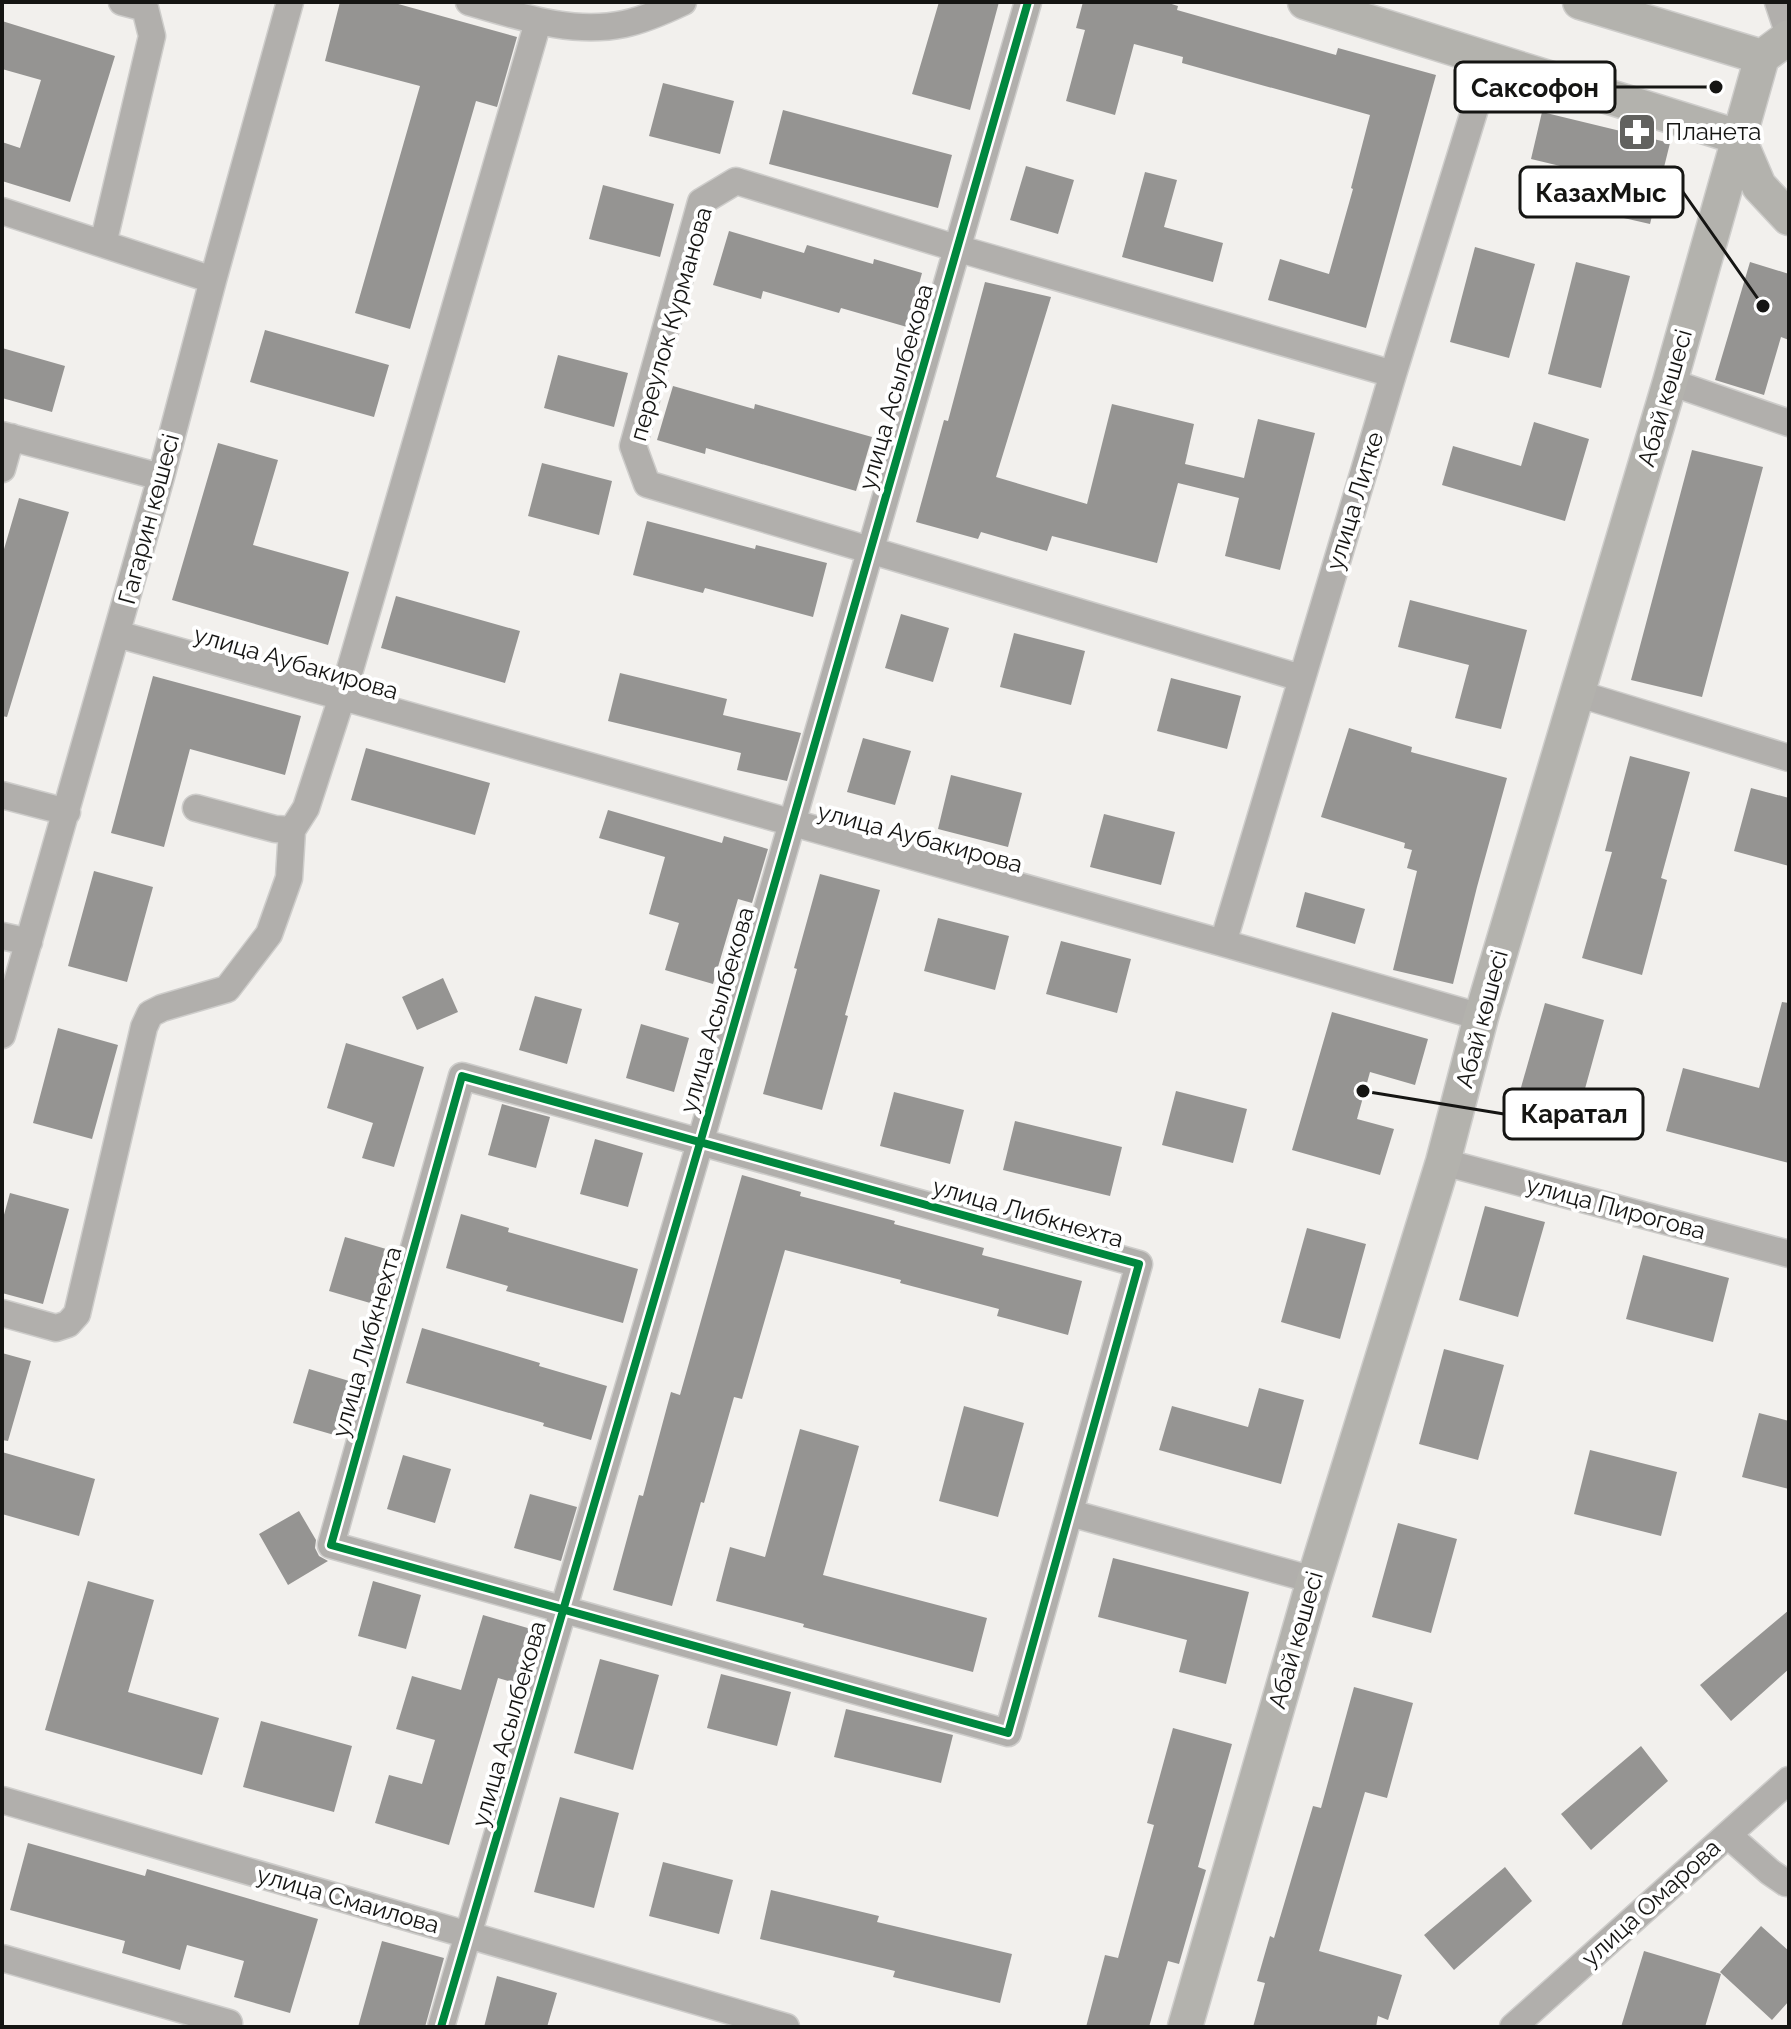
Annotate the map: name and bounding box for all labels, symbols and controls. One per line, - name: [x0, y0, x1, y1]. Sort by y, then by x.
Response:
- callout: Саксофон: [1455, 62, 1615, 112]
- text: Саксофон: [1471, 73, 1599, 103]
- pharmacy icon: Планета: [1616, 111, 1658, 153]
- place label: Планета: [1665, 117, 1761, 146]
- callout: КазахМыс: [1520, 167, 1683, 217]
- text: КазахМыс: [1535, 178, 1667, 208]
- street label: переулок Курманова: [623, 204, 718, 444]
- street label: улица Асылбекова: [852, 281, 939, 493]
- street label: Абай көшесі: [1631, 326, 1698, 470]
- street label: улица Литке: [1320, 428, 1389, 574]
- street label: Гагарин көшесі: [112, 431, 185, 607]
- street label: улица Аубакирова: [191, 619, 402, 706]
- street label: улица Аубакирова: [814, 796, 1026, 879]
- street label: улица Асылбекова: [673, 904, 760, 1116]
- street label: Абай көшесі: [1449, 947, 1514, 1091]
- callout: Каратал: [1504, 1089, 1643, 1139]
- text: Каратал: [1520, 1099, 1628, 1129]
- street label: улица Пирогова: [1523, 1170, 1709, 1245]
- street label: улица Либкнехта: [929, 1171, 1127, 1254]
- street label: улица Либкнехта: [325, 1243, 408, 1441]
- street label: Абай көшесі: [1262, 1568, 1329, 1712]
- street label: улица Асылбекова: [465, 1618, 552, 1830]
- street label: улица Омарова: [1575, 1833, 1726, 1973]
- street label: улица Смаилова: [254, 1860, 443, 1939]

